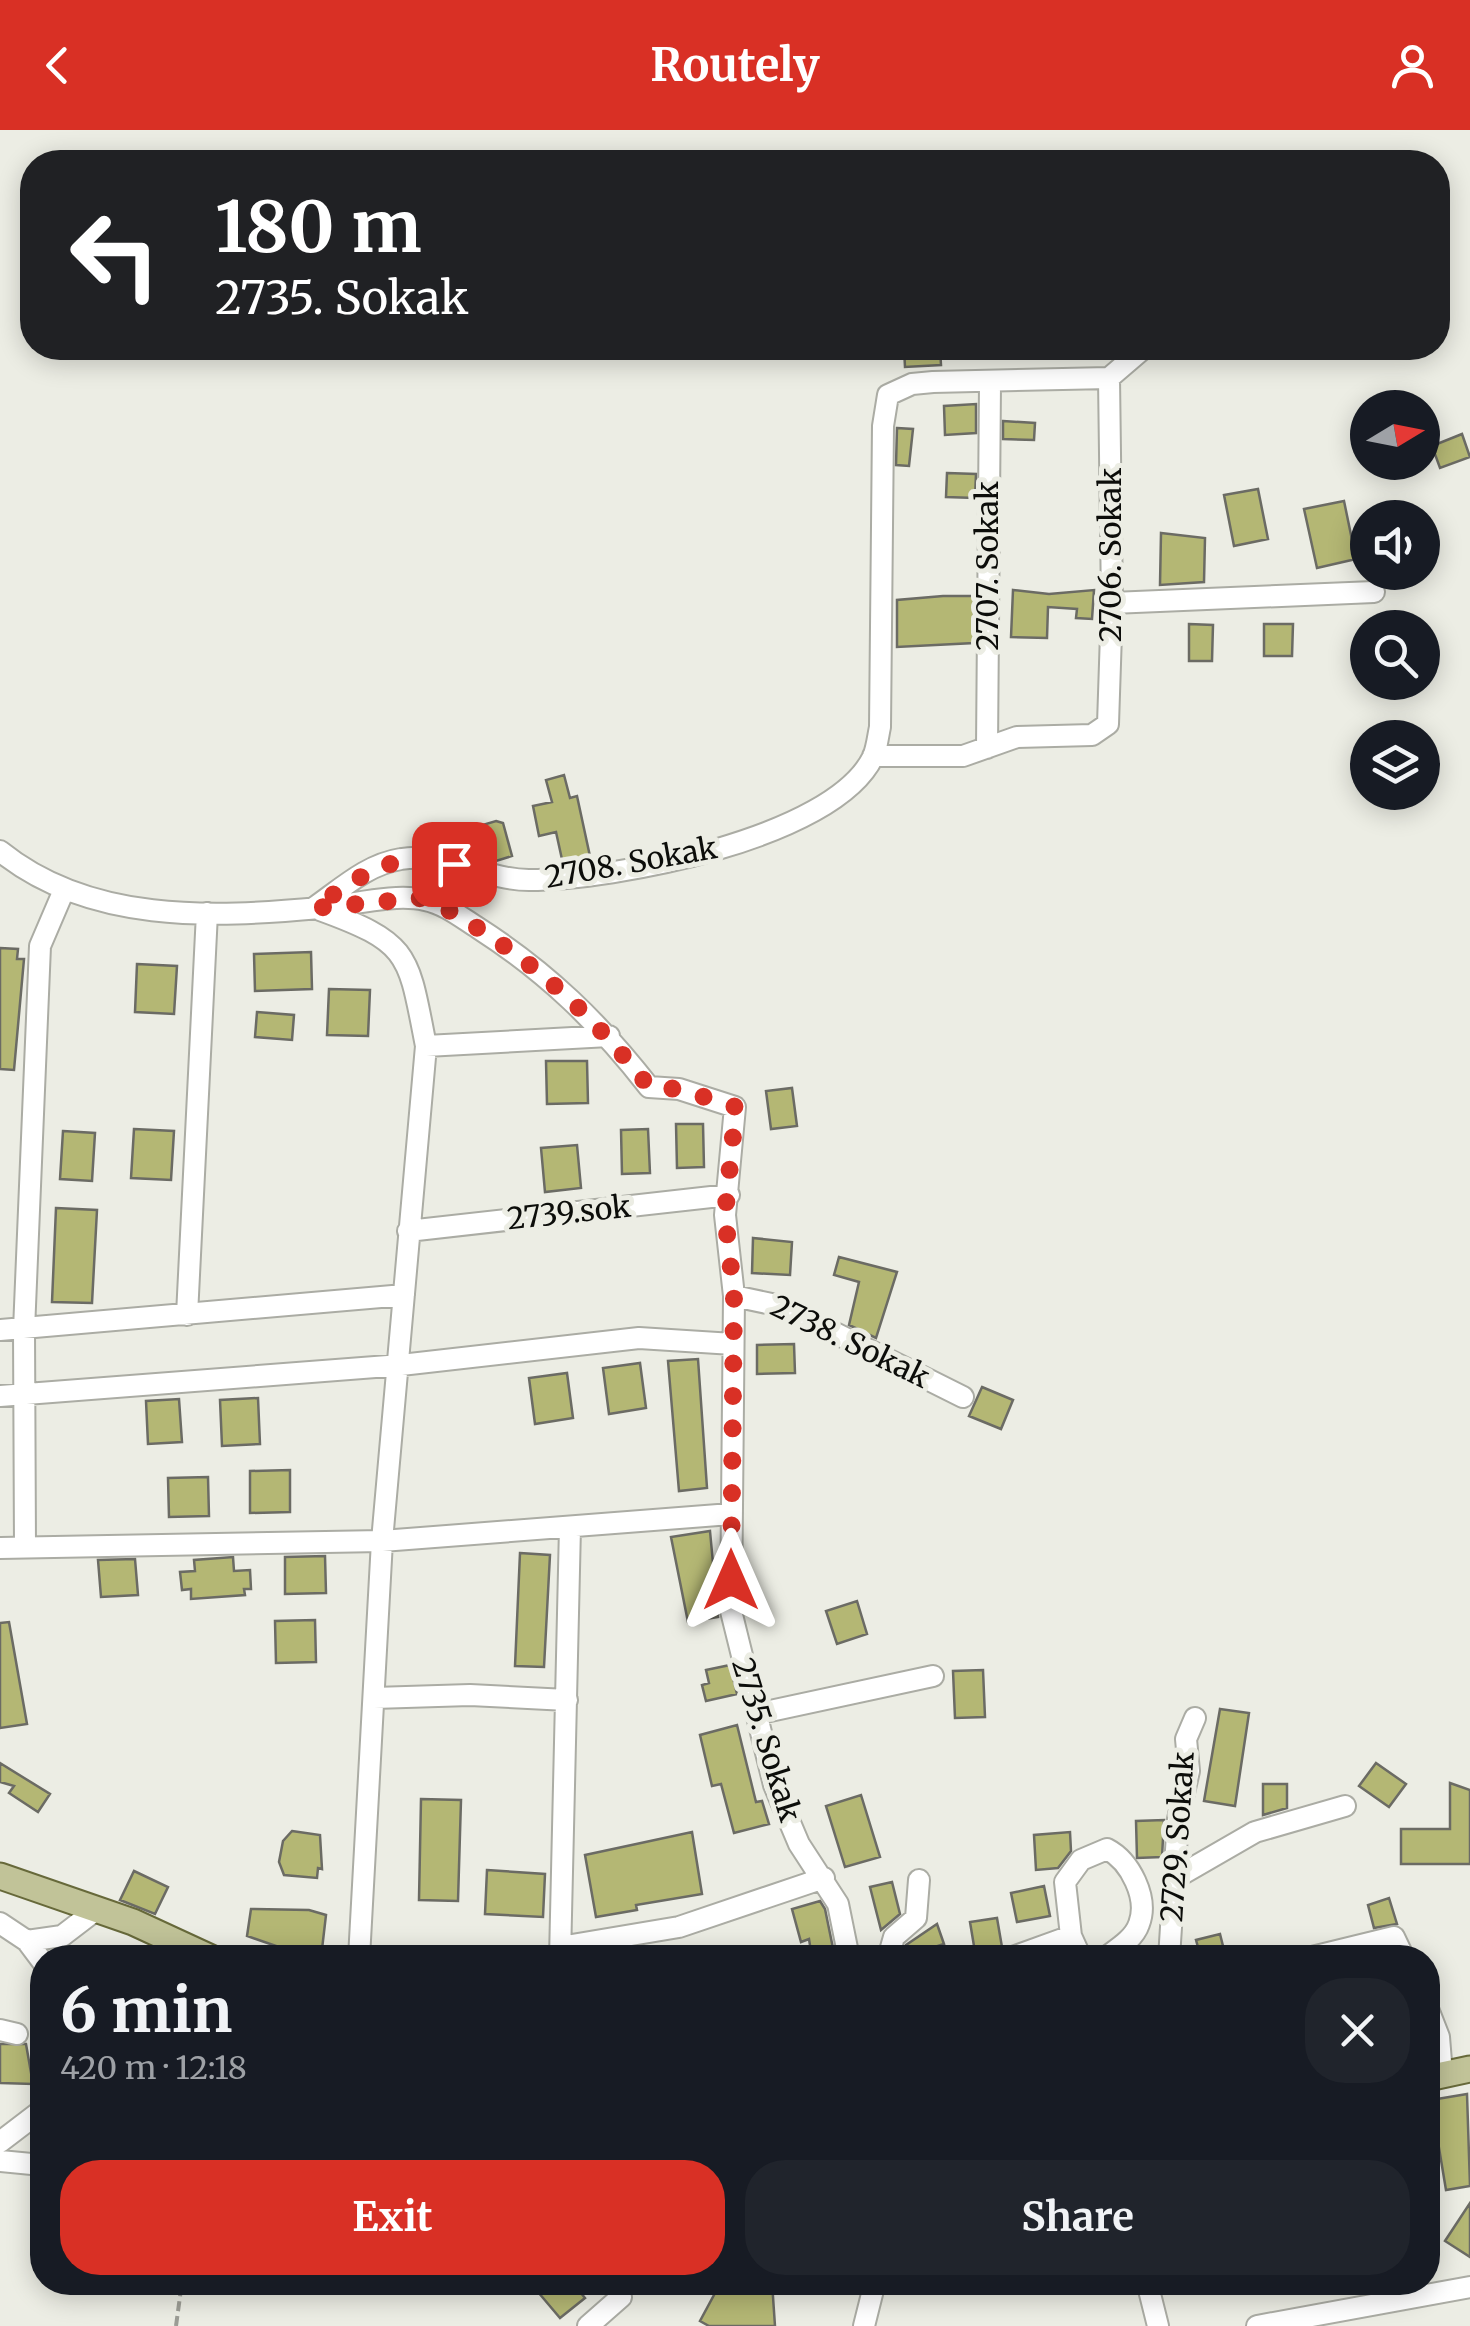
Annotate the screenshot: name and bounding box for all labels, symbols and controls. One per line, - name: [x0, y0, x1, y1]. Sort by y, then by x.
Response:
- text: Routely: [650, 37, 820, 93]
- icon: back: [30, 38, 85, 93]
- icon: person: [1385, 38, 1440, 93]
- text: 180 m: [215, 183, 422, 271]
- icon: left: [50, 190, 180, 320]
- text: 2735. Sokak: [215, 270, 469, 326]
- north arrow: [1350, 390, 1440, 480]
- map controls: [1350, 390, 1440, 810]
- street label: 2706. Sokak: [1091, 468, 1129, 642]
- street label: 2707. Sokak: [968, 481, 1006, 651]
- button: sound: [1350, 500, 1440, 590]
- button: search: [1350, 610, 1440, 700]
- button: layers: [1350, 720, 1440, 810]
- pin: [412, 822, 497, 907]
- street label: 2708. Sokak: [542, 828, 720, 896]
- icon: arrive: [427, 837, 482, 892]
- street label: 2739.sok: [505, 1187, 633, 1237]
- street label: 2738. Sokak: [765, 1286, 936, 1396]
- position arrow: [679, 1528, 783, 1632]
- street label: 2735. Sokak: [724, 1653, 810, 1826]
- street label: 2729. Sokak: [1152, 1751, 1202, 1923]
- text: 6 min: [60, 1973, 233, 2048]
- button: close: [1305, 1978, 1410, 2083]
- text: 420 m · 12:18: [60, 2048, 247, 2088]
- button: Exit: [60, 2160, 725, 2275]
- button: Share: [745, 2160, 1410, 2275]

